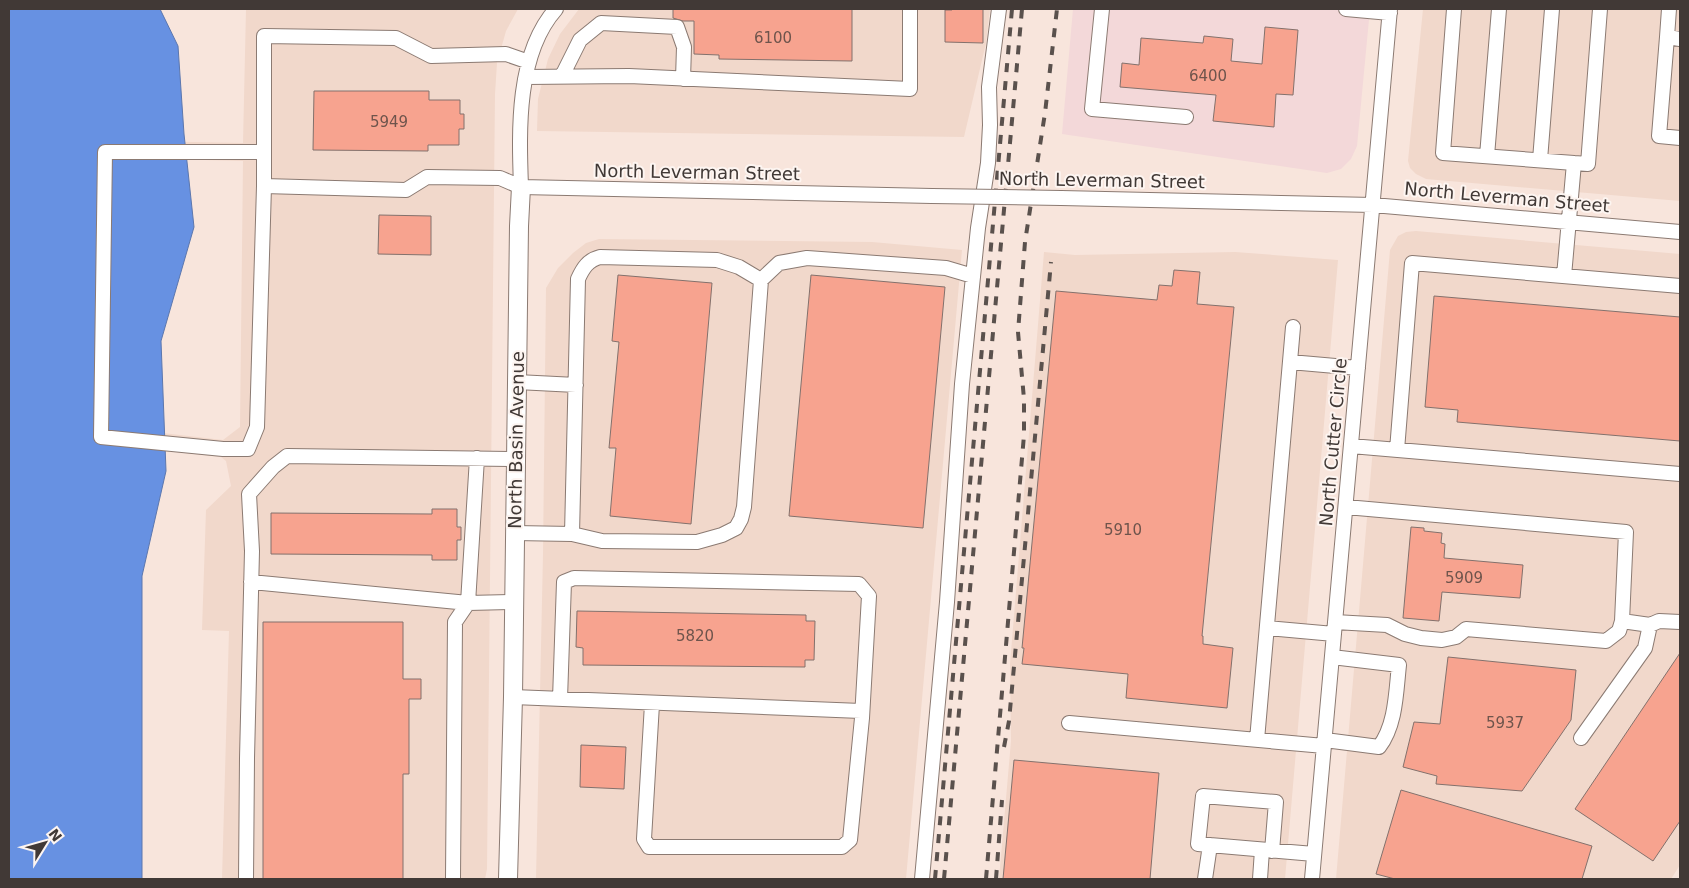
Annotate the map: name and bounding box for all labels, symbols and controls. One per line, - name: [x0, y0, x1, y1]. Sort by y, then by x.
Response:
- house number: 6100: [754, 29, 792, 47]
- house number: 6400: [1189, 67, 1227, 85]
- house number: 5949: [370, 113, 408, 131]
- street label: North Leverman Street: [594, 160, 800, 184]
- street label: North Leverman Street: [999, 168, 1205, 192]
- street label: North Leverman Street: [1403, 178, 1611, 216]
- street label: North Basin Avenue: [504, 351, 528, 529]
- street label: North Cutter Circle: [1315, 357, 1351, 527]
- house number: 5910: [1104, 521, 1142, 539]
- house number: 5909: [1445, 569, 1483, 587]
- house number: 5820: [676, 627, 714, 645]
- house number: 5937: [1486, 714, 1524, 732]
- north arrow: [20, 818, 70, 868]
- text: N: [45, 826, 65, 845]

